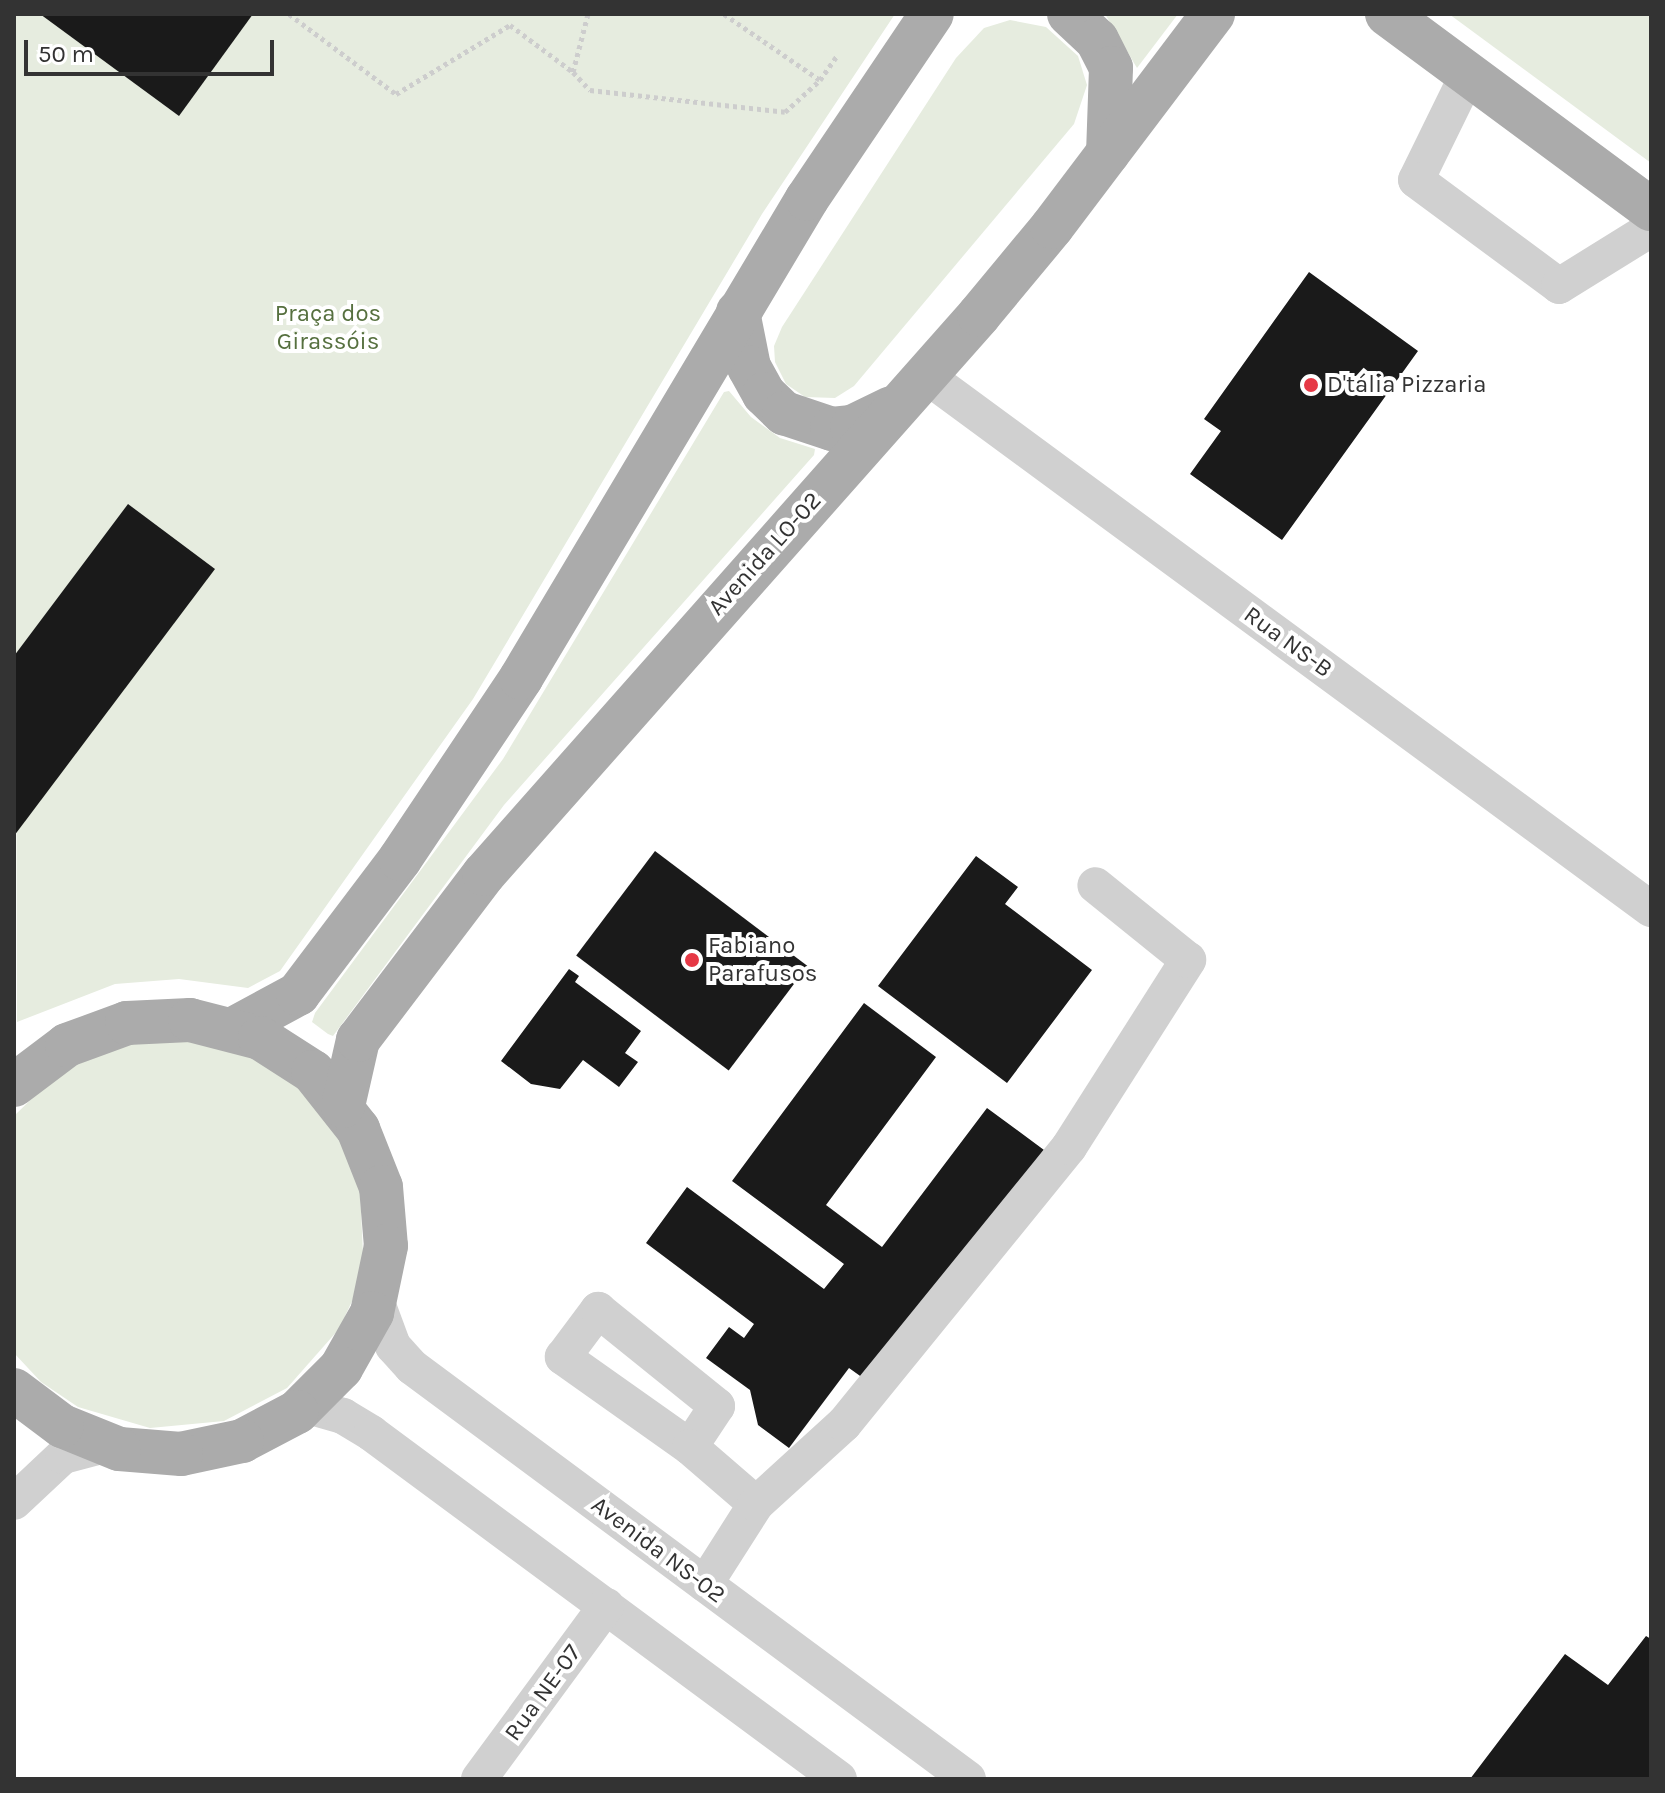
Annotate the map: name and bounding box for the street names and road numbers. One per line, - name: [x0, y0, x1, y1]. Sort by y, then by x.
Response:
- street label: Avenida LO-02: [702, 487, 828, 621]
- street label: Rua NS-B: [1238, 600, 1338, 684]
- street label: Avenida NS-02: [586, 1490, 730, 1610]
- street label: Rua NE-07: [498, 1639, 588, 1747]

